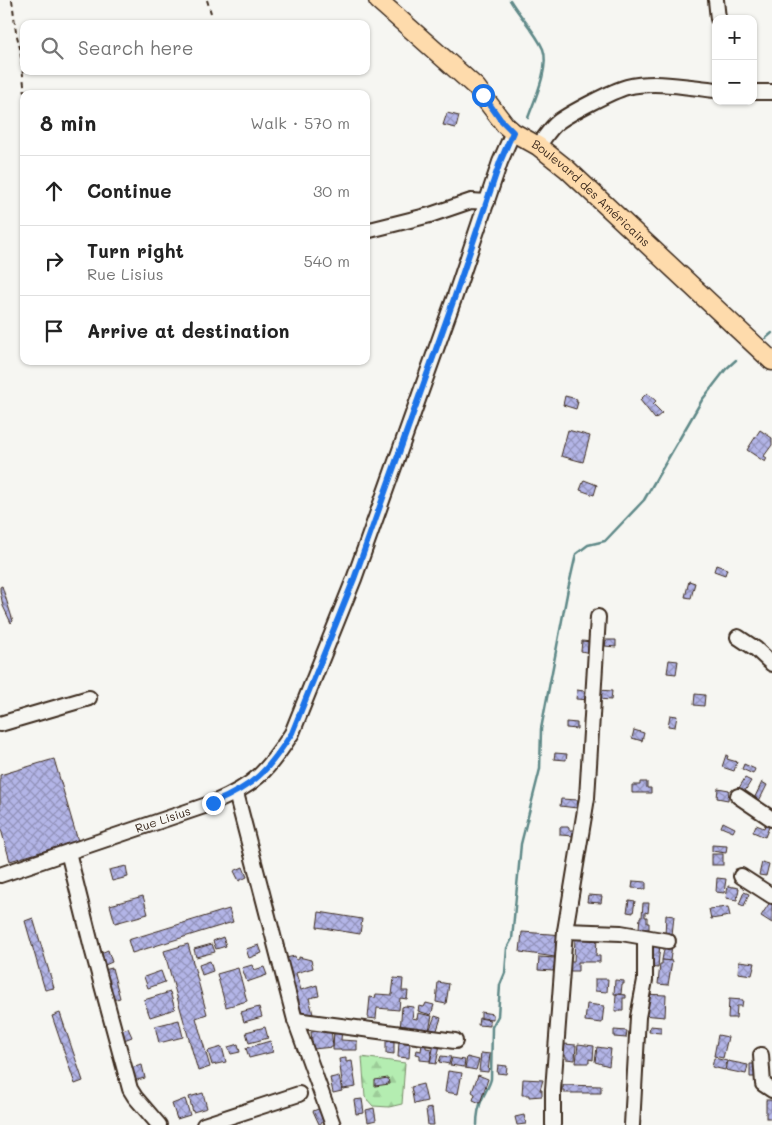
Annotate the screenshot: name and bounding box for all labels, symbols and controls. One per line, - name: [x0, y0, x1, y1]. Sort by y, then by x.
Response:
- map controls: [712, 15, 757, 105]
- button: +: [712, 15, 757, 60]
- search box: [20, 20, 370, 75]
- icon: search: [38, 34, 66, 62]
- text: Search here: [78, 35, 194, 60]
- button: −: [712, 60, 757, 105]
- route start: [472, 84, 495, 107]
- text: 8 min: [40, 109, 96, 136]
- text: Walk · 570 m: [250, 112, 350, 133]
- street label: Boulevard des Américains: [529, 135, 654, 250]
- icon: ahead: [40, 177, 68, 205]
- text: Continue: [87, 178, 172, 203]
- text: 30 m: [313, 180, 350, 201]
- text: Turn right: [87, 238, 184, 263]
- icon: right: [40, 247, 68, 275]
- text: 540 m: [304, 250, 350, 271]
- text: Rue Lisius: [87, 263, 164, 284]
- icon: arrive: [40, 317, 68, 345]
- text: Arrive at destination: [87, 318, 290, 343]
- route end: [202, 792, 225, 815]
- street label: Rue Lisius: [133, 802, 193, 836]

